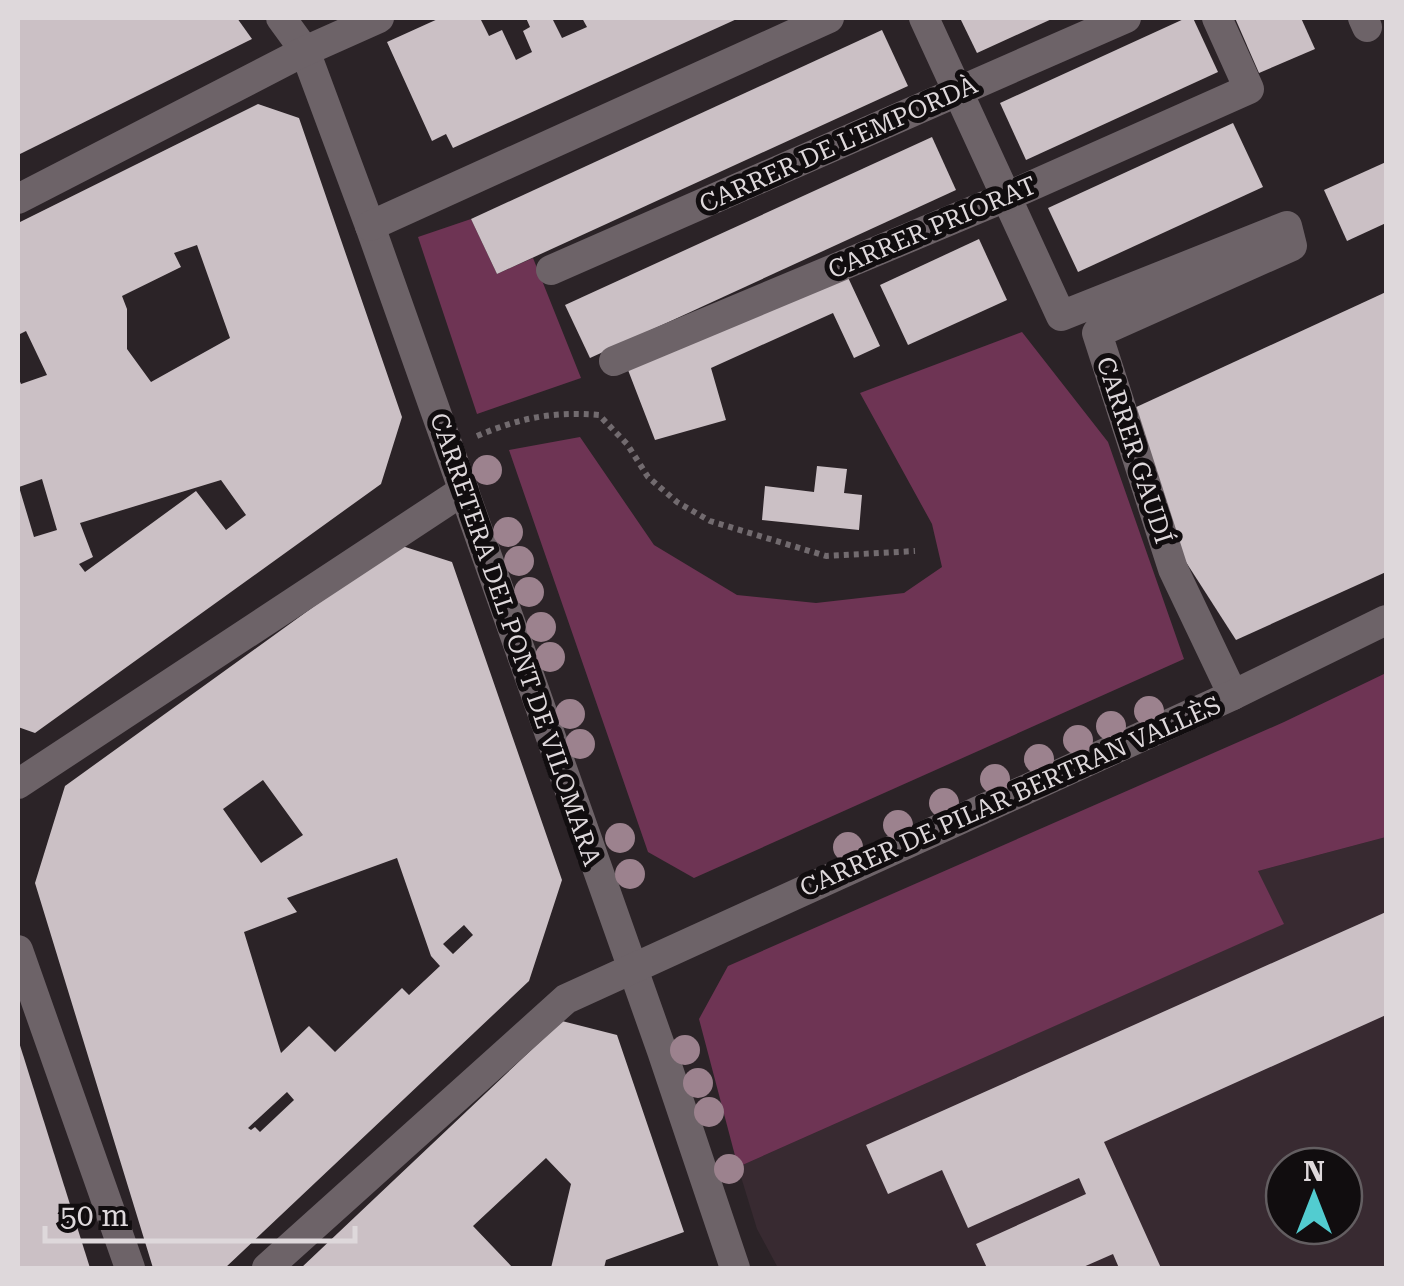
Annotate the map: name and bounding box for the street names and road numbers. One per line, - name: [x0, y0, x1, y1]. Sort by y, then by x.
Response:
- street label: CARRER DE L'EMPORDÀ: [695, 70, 982, 219]
- street label: CARRER PRIORAT: [824, 170, 1041, 284]
- street label: CARRER GAUDÍ: [1091, 353, 1178, 547]
- street label: CARRETERA DEL PONT DE VILOMARA: [424, 409, 607, 870]
- street label: CARRER DE PILAR BERTRAN VALLÈS: [795, 690, 1225, 903]

